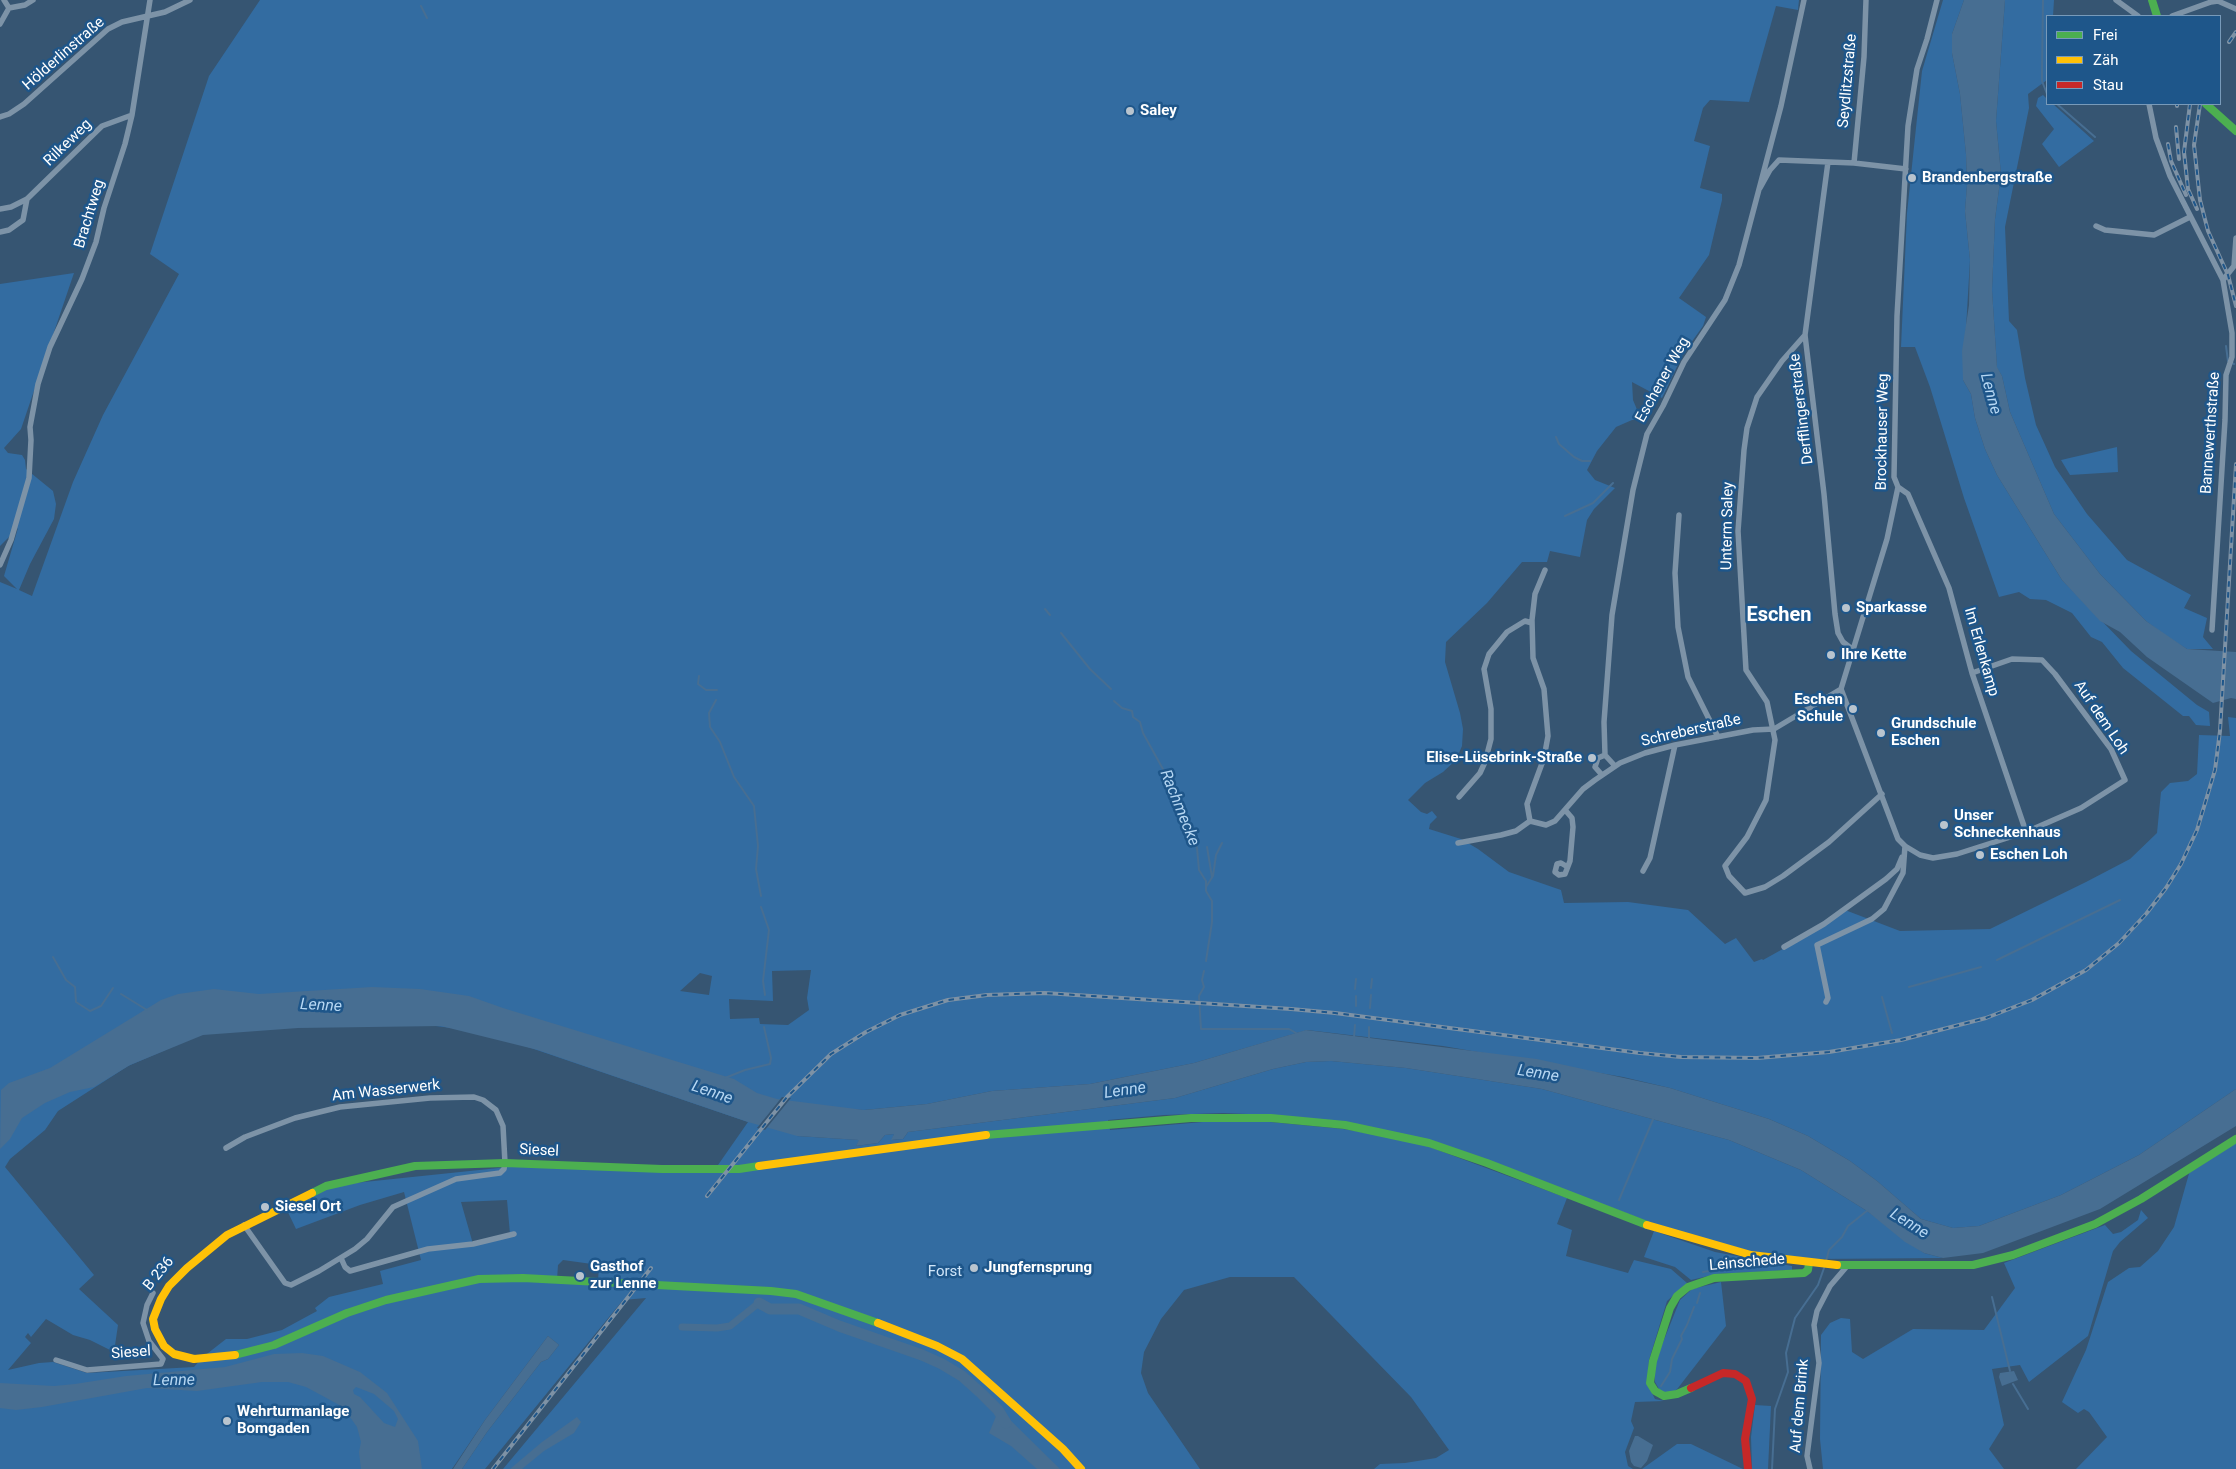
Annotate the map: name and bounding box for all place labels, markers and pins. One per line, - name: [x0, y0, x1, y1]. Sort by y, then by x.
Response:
- place label: Saley: [1140, 102, 1177, 120]
- marker: Saley: [1124, 105, 1136, 117]
- place label: Brandenbergstraße: [1922, 169, 2052, 187]
- marker: Brandenbergstraße: [1906, 172, 1918, 184]
- place label: Sparkasse: [1856, 599, 1927, 617]
- marker: Sparkasse: [1840, 602, 1852, 614]
- place label: Ihre Kette: [1841, 646, 1907, 664]
- marker: Ihre Kette: [1825, 649, 1837, 661]
- place label: Eschen Schule: [1794, 691, 1843, 726]
- marker: Eschen Schule: [1847, 703, 1859, 715]
- place label: Grundschule Eschen: [1891, 715, 1976, 750]
- marker: Grundschule Eschen: [1875, 727, 1887, 739]
- place label: Elise-Lüsebrink-Straße: [1426, 749, 1582, 767]
- marker: Elise-Lüsebrink-Straße: [1586, 752, 1598, 764]
- place label: Unser Schneckenhaus: [1954, 807, 2061, 842]
- marker: Unser Schneckenhaus: [1938, 819, 1950, 831]
- place label: Eschen Loh: [1990, 846, 2068, 864]
- marker: Eschen Loh: [1974, 849, 1986, 861]
- place label: Siesel Ort: [275, 1198, 341, 1216]
- marker: Siesel Ort: [259, 1201, 271, 1213]
- place label: Gasthof zur Lenne: [590, 1258, 656, 1293]
- place label: Jungfernsprung: [984, 1259, 1092, 1277]
- marker: Jungfernsprung: [968, 1262, 980, 1274]
- marker: Gasthof zur Lenne: [574, 1270, 586, 1282]
- place label: Wehrturmanlage Bomgaden: [237, 1403, 349, 1438]
- marker: Wehrturmanlage Bomgaden: [221, 1415, 233, 1427]

